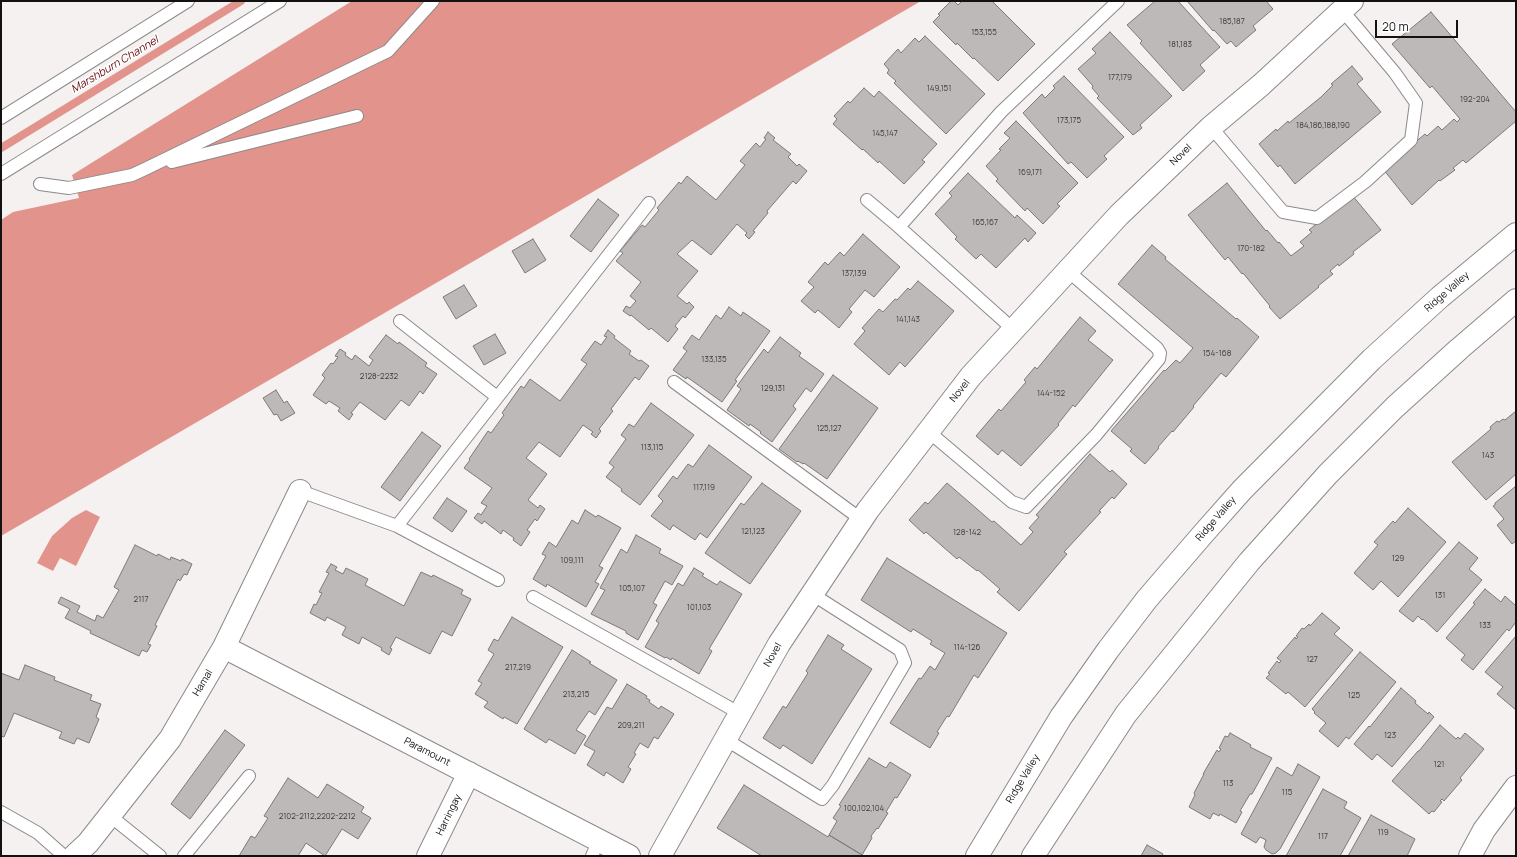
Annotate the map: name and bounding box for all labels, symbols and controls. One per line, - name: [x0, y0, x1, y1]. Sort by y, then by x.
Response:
- scale bar: [1377, 12, 1460, 38]
- house number: 185,187: [1219, 17, 1245, 27]
- text: 20 m: [1382, 18, 1409, 35]
- house number: 153,155: [971, 28, 997, 38]
- water label: Marshburn Channel: [69, 34, 161, 96]
- house number: 181,183: [1168, 40, 1192, 50]
- house number: 177,179: [1108, 73, 1132, 83]
- house number: 149,151: [927, 84, 951, 94]
- house number: 192-204: [1460, 95, 1490, 105]
- house number: 173,175: [1057, 116, 1081, 126]
- house number: 184,186,188,190: [1296, 121, 1350, 131]
- house number: 145,147: [872, 129, 898, 139]
- street label: Novel: [1168, 142, 1194, 168]
- house number: 169,171: [1018, 168, 1042, 178]
- house number: 165,167: [972, 218, 998, 228]
- house number: 170-182: [1237, 244, 1265, 254]
- house number: 137,139: [842, 269, 866, 279]
- street label: Ridge Valley: [1422, 269, 1472, 315]
- house number: 141,143: [896, 315, 920, 325]
- house number: 154-168: [1203, 349, 1231, 359]
- house number: 133,135: [701, 355, 727, 365]
- house number: 2128-2232: [360, 372, 398, 382]
- street label: Novel: [947, 377, 973, 405]
- house number: 129,131: [761, 384, 785, 394]
- house number: 144-152: [1037, 389, 1065, 399]
- house number: 125,127: [816, 424, 842, 434]
- house number: 113,115: [641, 443, 663, 453]
- house number: 143: [1482, 451, 1494, 461]
- house number: 117,119: [693, 483, 715, 493]
- street label: Ridge Valley: [1193, 494, 1239, 544]
- house number: 121,123: [741, 527, 765, 537]
- house number: 128-142: [953, 528, 981, 538]
- house number: 129: [1392, 554, 1404, 564]
- house number: 109,111: [560, 556, 584, 566]
- house number: 105,107: [619, 584, 645, 594]
- house number: 131: [1435, 591, 1445, 601]
- house number: 2117: [134, 595, 148, 605]
- house number: 101,103: [687, 603, 711, 613]
- house number: 133: [1479, 621, 1491, 631]
- street label: Novel: [761, 641, 785, 669]
- house number: 114-126: [954, 643, 980, 653]
- house number: 127: [1306, 655, 1318, 665]
- house number: 217,219: [505, 663, 531, 673]
- street label: Hamal: [190, 668, 216, 698]
- house number: 213,215: [563, 690, 589, 700]
- house number: 125: [1348, 691, 1360, 701]
- house number: 209,211: [617, 721, 645, 731]
- house number: 123: [1384, 731, 1396, 741]
- street label: Paramount: [402, 735, 452, 769]
- street label: Ridge Valley: [1004, 752, 1042, 806]
- house number: 121: [1434, 760, 1444, 770]
- house number: 113: [1223, 779, 1233, 789]
- house number: 115: [1282, 788, 1292, 798]
- street label: Harringay: [434, 792, 464, 838]
- house number: 100,102,104: [844, 804, 884, 814]
- house number: 2102-2112,2202-2212: [279, 812, 355, 822]
- house number: 119: [1377, 828, 1389, 838]
- house number: 117: [1318, 832, 1328, 842]

